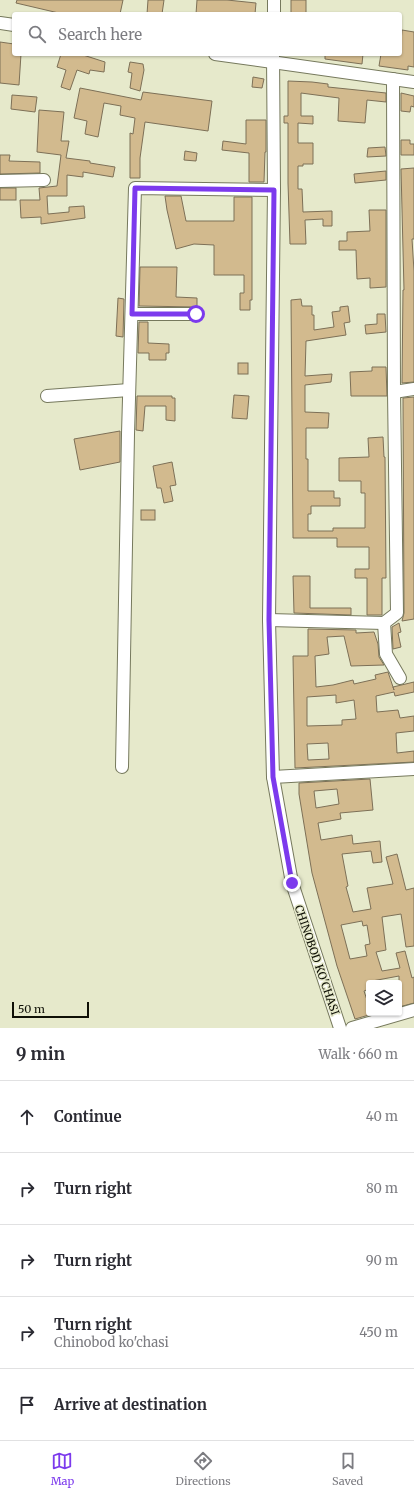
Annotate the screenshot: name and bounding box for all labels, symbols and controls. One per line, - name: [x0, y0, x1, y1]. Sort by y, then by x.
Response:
- search box: [12, 12, 402, 56]
- icon: search: [26, 23, 48, 45]
- text: Search here: [58, 25, 142, 44]
- route start: [187, 305, 205, 323]
- route end: [283, 874, 301, 892]
- street label: CHINOBOD KO'CHASI: [292, 903, 342, 1017]
- map controls: [366, 980, 402, 1016]
- button: layers: [366, 980, 402, 1016]
- scale bar: [12, 1000, 89, 1019]
- text: 50 m: [18, 1002, 45, 1016]
- text: 9 min: [16, 1043, 65, 1065]
- text: Walk · 660 m: [319, 1046, 398, 1063]
- icon: ahead: [16, 1106, 38, 1128]
- text: Continue: [54, 1107, 122, 1126]
- text: 40 m: [366, 1108, 398, 1125]
- icon: right: [16, 1178, 38, 1200]
- text: Turn right: [54, 1179, 132, 1198]
- text: 80 m: [366, 1180, 398, 1197]
- icon: right: [16, 1250, 38, 1272]
- text: Turn right: [54, 1251, 132, 1270]
- text: 90 m: [366, 1252, 398, 1269]
- text: Turn right: [54, 1315, 132, 1334]
- icon: right: [16, 1322, 38, 1344]
- text: 450 m: [359, 1324, 398, 1341]
- text: Chinobod ko'chasi: [54, 1334, 169, 1351]
- icon: arrive: [16, 1394, 38, 1416]
- text: Arrive at destination: [54, 1395, 207, 1414]
- tab: Map: [51, 1450, 74, 1488]
- tab: Directions: [176, 1450, 231, 1488]
- tab: Saved: [332, 1450, 363, 1488]

